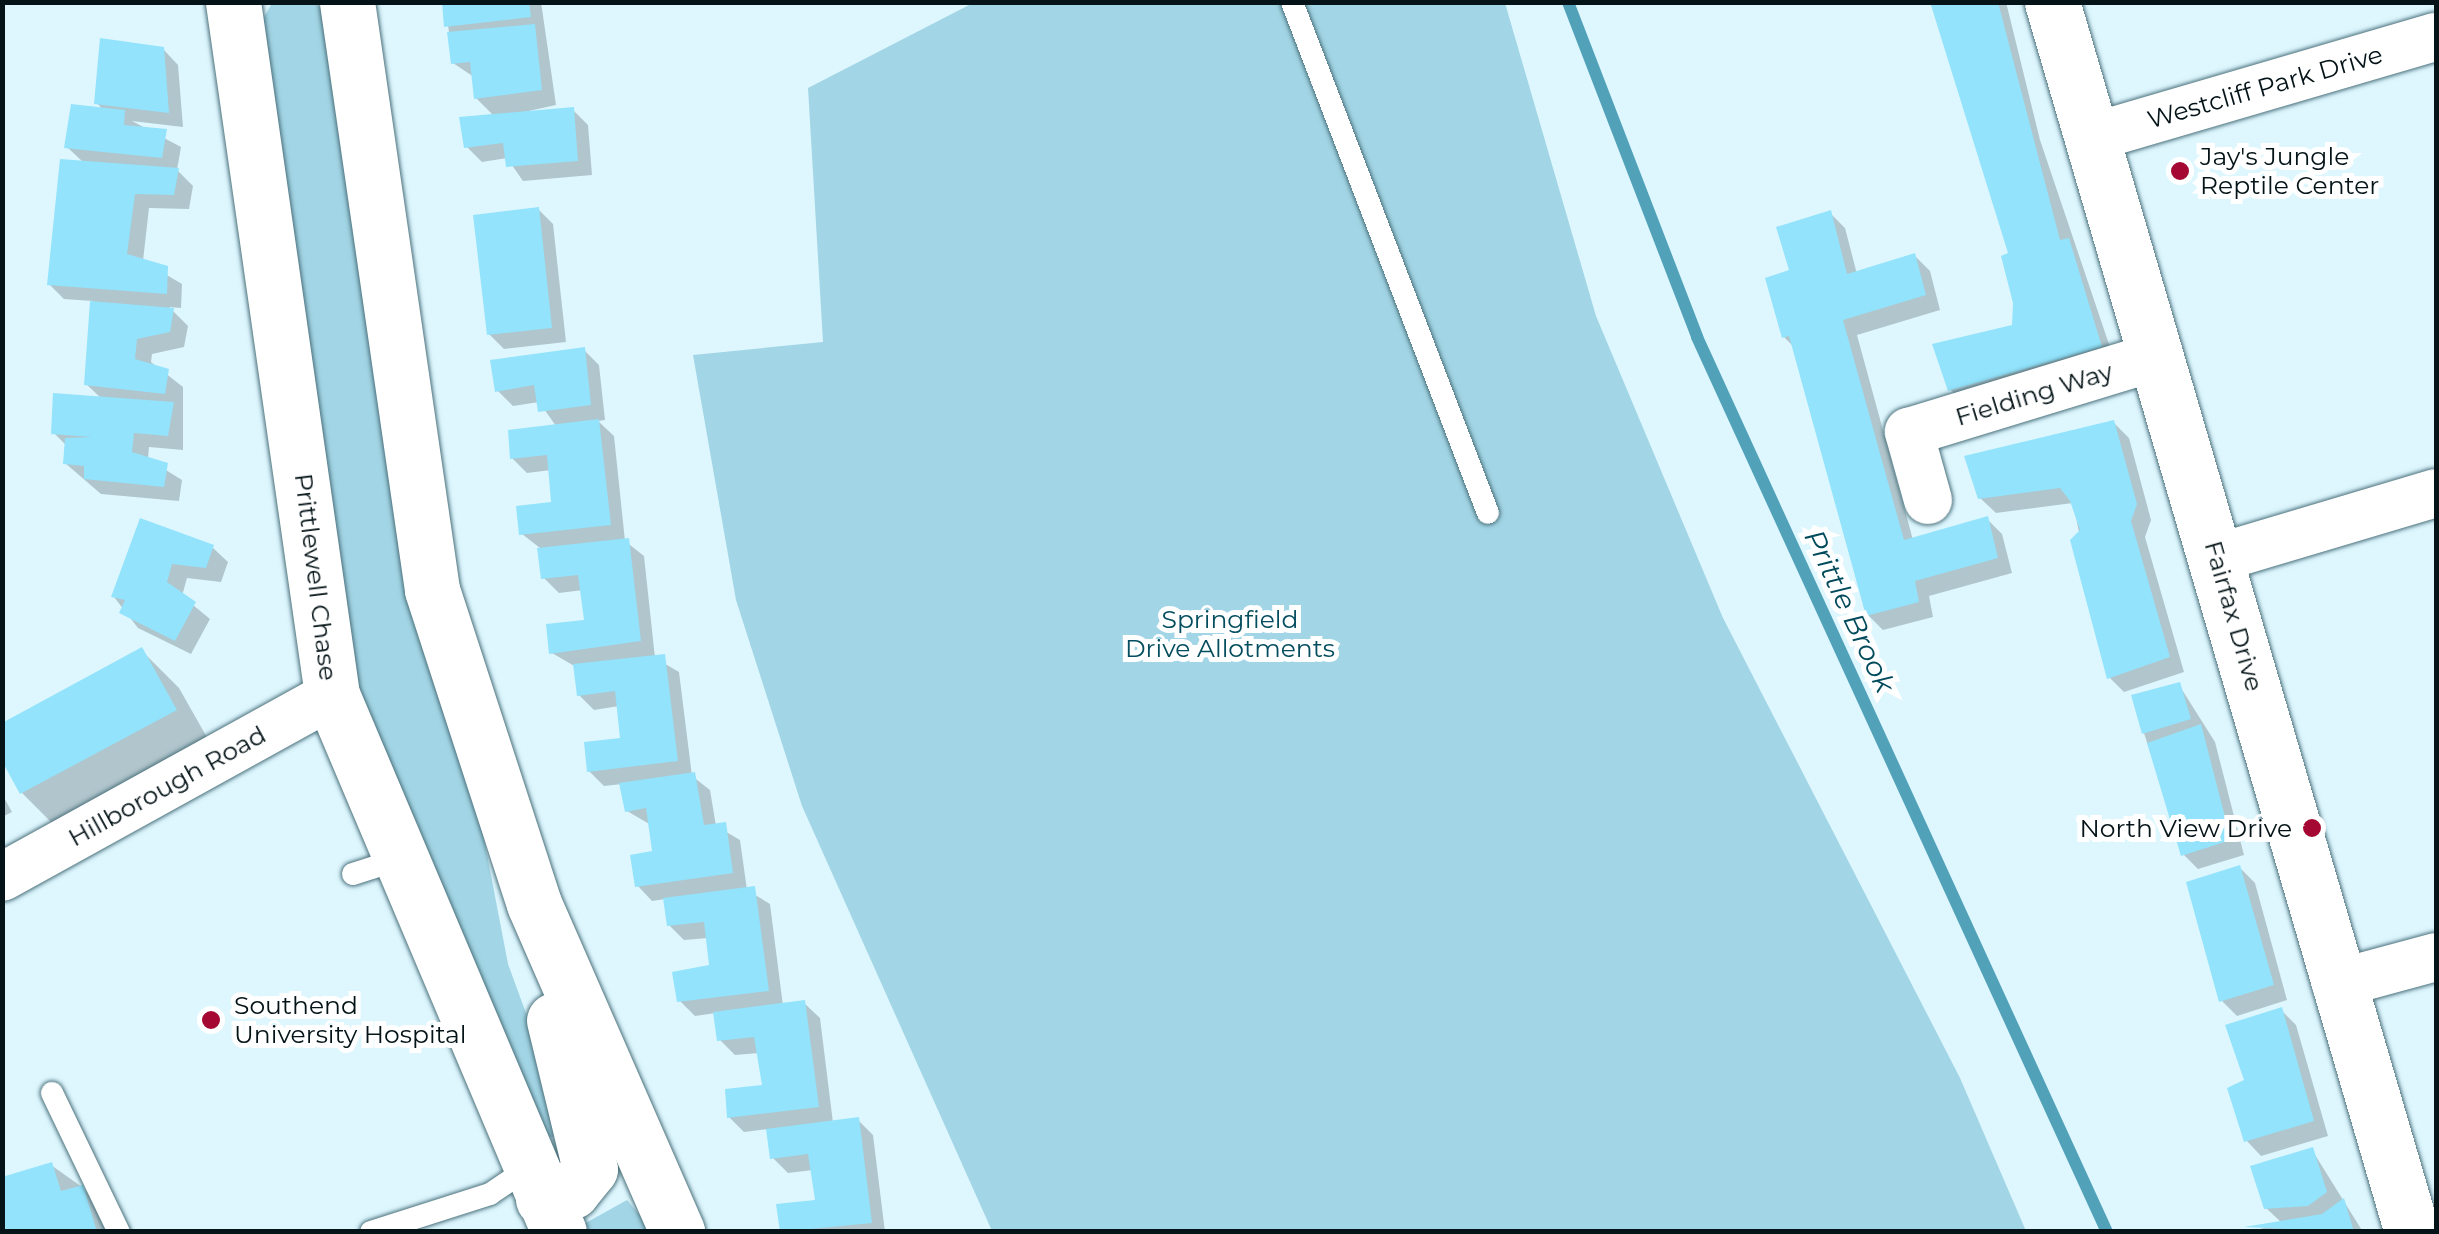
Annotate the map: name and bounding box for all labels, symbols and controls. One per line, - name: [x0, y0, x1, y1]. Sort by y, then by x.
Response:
- street label: Westcliff Park Drive: [2144, 39, 2386, 135]
- place label: Jay's Jungle Reptile Center: [2200, 142, 2379, 201]
- marker: Jay's Jungle Reptile Center: [2169, 160, 2191, 182]
- street label: Fielding Way: [1952, 356, 2116, 432]
- street label: Prittlewell Chase: [288, 472, 344, 682]
- water label: Prittle Brook: [1798, 524, 1902, 698]
- street label: Fairfax Drive: [2198, 537, 2270, 695]
- park label: Springfield Drive Allotments: [1125, 605, 1335, 664]
- street label: Hillborough Road: [63, 719, 271, 853]
- place label: North View Drive: [2079, 813, 2292, 843]
- marker: North View Drive: [2301, 817, 2323, 839]
- place label: Southend University Hospital: [234, 991, 467, 1050]
- marker: Southend University Hospital: [198, 1007, 224, 1033]

